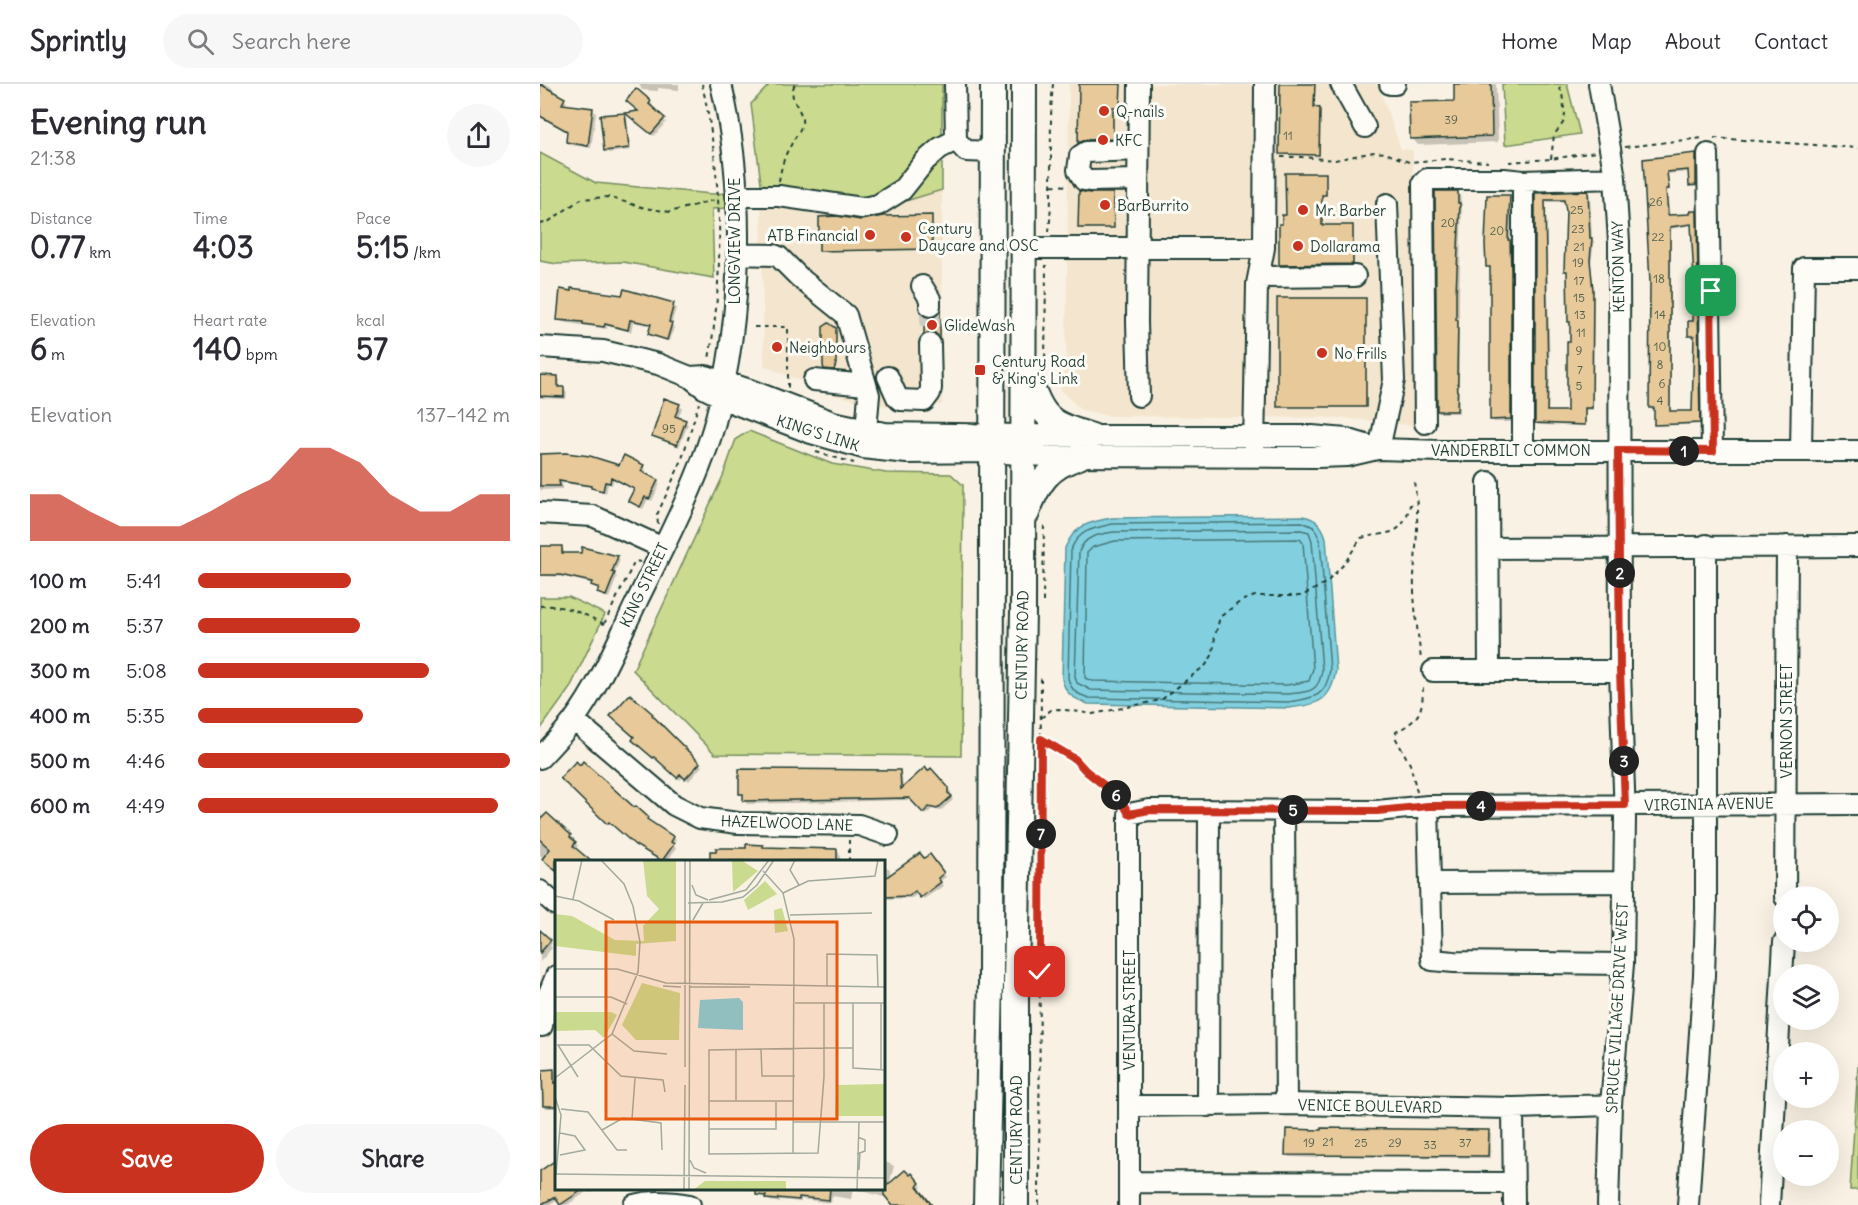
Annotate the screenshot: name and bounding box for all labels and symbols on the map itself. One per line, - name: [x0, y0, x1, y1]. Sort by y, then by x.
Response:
- place label: Q-nails: [1116, 102, 1165, 121]
- marker: Q-nails: [1097, 104, 1111, 118]
- house number: 39: [1444, 112, 1458, 127]
- house number: 11: [1283, 128, 1293, 143]
- place label: KFC: [1115, 131, 1143, 150]
- marker: KFC: [1096, 133, 1110, 147]
- street label: LONGVIEW DRIVE: [725, 177, 744, 305]
- house number: 26: [1649, 194, 1663, 209]
- place label: BarBurrito: [1117, 196, 1189, 215]
- marker: BarBurrito: [1098, 198, 1112, 212]
- place label: Mr. Barber: [1315, 201, 1386, 220]
- house number: 25: [1570, 202, 1584, 217]
- marker: Mr. Barber: [1296, 203, 1310, 217]
- house number: 20: [1441, 215, 1455, 230]
- place label: Century Daycare and OSC: [918, 219, 1039, 255]
- street label: KENTON WAY: [1608, 220, 1628, 313]
- house number: 23: [1571, 221, 1585, 236]
- house number: 20: [1490, 223, 1504, 238]
- place label: ATB Financial: [767, 226, 858, 245]
- marker: ATB Financial: [863, 228, 877, 242]
- house number: 22: [1651, 229, 1665, 244]
- marker: Century Daycare and OSC: [899, 230, 913, 244]
- place label: Dollarama: [1310, 237, 1381, 256]
- marker: Dollarama: [1291, 239, 1305, 253]
- house number: 21: [1573, 239, 1585, 254]
- house number: 19: [1572, 255, 1584, 270]
- pin: [1685, 265, 1736, 316]
- house number: 18: [1653, 271, 1665, 286]
- house number: 17: [1574, 273, 1584, 288]
- house number: 15: [1573, 290, 1585, 305]
- house number: 13: [1574, 307, 1586, 322]
- house number: 14: [1654, 307, 1666, 322]
- place label: GlideWash: [944, 316, 1015, 335]
- marker: GlideWash: [925, 318, 939, 332]
- house number: 11: [1576, 325, 1586, 340]
- place label: Neighbours: [789, 338, 866, 357]
- house number: 10: [1654, 339, 1666, 354]
- marker: Neighbours: [770, 340, 784, 354]
- house number: 9: [1576, 343, 1583, 358]
- place label: No Frills: [1334, 344, 1387, 363]
- marker: No Frills: [1315, 346, 1329, 360]
- place label: Century Road & King's Link: [992, 352, 1085, 388]
- house number: 8: [1657, 357, 1664, 372]
- house number: 7: [1577, 362, 1583, 377]
- marker: Century Road & King's Link: [973, 363, 987, 377]
- house number: 6: [1659, 376, 1666, 391]
- house number: 5: [1576, 378, 1583, 393]
- house number: 4: [1657, 393, 1664, 408]
- street label: KING'S LINK: [774, 411, 863, 456]
- house number: 95: [662, 421, 676, 436]
- pin: 1: [1669, 436, 1699, 466]
- street label: VANDERBILT COMMON: [1431, 441, 1591, 460]
- street label: KING STREET: [615, 539, 673, 630]
- pin: 2: [1605, 558, 1635, 588]
- street label: CENTURY ROAD: [1012, 590, 1032, 700]
- street label: VERNON STREET: [1777, 663, 1796, 778]
- pin: 3: [1609, 746, 1639, 776]
- pin: 6: [1101, 780, 1131, 810]
- pin: 4: [1466, 791, 1496, 821]
- street label: VIRGINIA AVENUE: [1644, 793, 1774, 815]
- pin: 5: [1278, 795, 1308, 825]
- street label: HAZELWOOD LANE: [720, 811, 854, 835]
- pin: 7: [1026, 819, 1056, 849]
- inset map: [555, 860, 885, 1190]
- street label: SPRUCE VILLAGE DRIVE WEST: [1602, 902, 1632, 1114]
- pin: [1014, 946, 1065, 997]
- street label: VENTURA STREET: [1120, 950, 1139, 1070]
- street label: CENTURY ROAD: [1007, 1075, 1026, 1185]
- street label: VENICE BOULEVARD: [1298, 1095, 1442, 1117]
- house number: 21: [1322, 1134, 1334, 1149]
- house number: 19: [1303, 1135, 1315, 1150]
- house number: 25: [1354, 1135, 1368, 1150]
- house number: 29: [1388, 1135, 1402, 1150]
- house number: 37: [1459, 1135, 1471, 1150]
- house number: 33: [1423, 1137, 1437, 1152]

